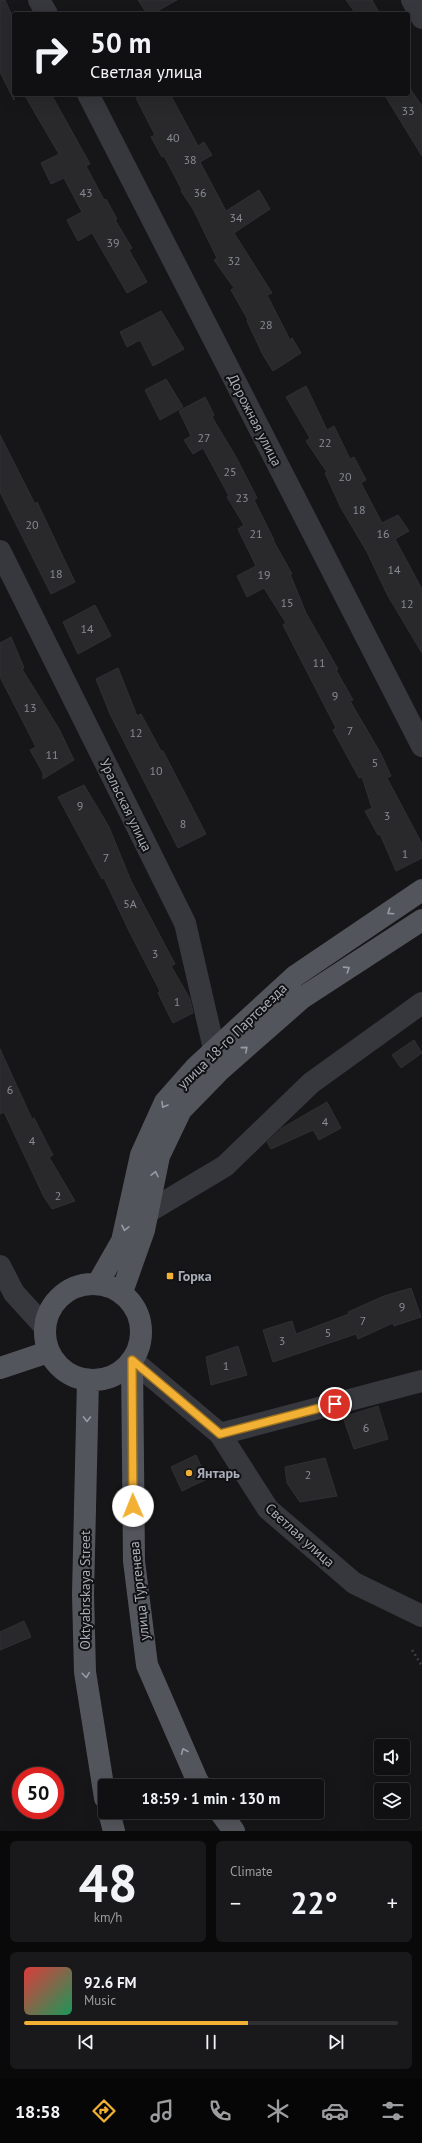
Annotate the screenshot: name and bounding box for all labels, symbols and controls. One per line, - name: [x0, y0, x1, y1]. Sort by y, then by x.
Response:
- text: 50 m: [90, 24, 151, 61]
- icon: right: [24, 28, 76, 80]
- text: Светлая улица: [90, 60, 202, 83]
- house number: 33: [401, 103, 415, 118]
- house number: 40: [166, 130, 180, 145]
- house number: 38: [183, 152, 197, 167]
- house number: 43: [79, 185, 93, 200]
- house number: 36: [193, 185, 207, 200]
- house number: 34: [229, 210, 243, 225]
- house number: 39: [106, 235, 120, 250]
- house number: 32: [227, 253, 241, 268]
- house number: 28: [259, 317, 273, 332]
- street label: Дорожная улица: [224, 371, 286, 469]
- house number: 27: [197, 430, 211, 445]
- house number: 22: [318, 435, 332, 450]
- house number: 25: [223, 464, 237, 479]
- house number: 20: [338, 469, 352, 484]
- house number: 23: [235, 490, 249, 505]
- house number: 18: [352, 502, 366, 517]
- house number: 20: [25, 517, 39, 532]
- house number: 21: [249, 526, 263, 541]
- house number: 16: [376, 526, 390, 541]
- house number: 14: [387, 562, 401, 577]
- house number: 18: [49, 566, 63, 581]
- house number: 19: [257, 567, 271, 582]
- house number: 15: [280, 595, 294, 610]
- house number: 12: [400, 596, 414, 611]
- house number: 14: [80, 621, 94, 636]
- house number: 11: [312, 655, 326, 670]
- house number: 9: [332, 688, 338, 703]
- house number: 13: [23, 700, 37, 715]
- house number: 7: [347, 723, 353, 738]
- house number: 12: [129, 725, 143, 740]
- house number: 11: [45, 747, 59, 762]
- house number: 5: [372, 755, 378, 770]
- street label: Уральская улица: [96, 756, 156, 854]
- house number: 10: [149, 763, 163, 778]
- house number: 9: [77, 798, 83, 813]
- house number: 3: [384, 808, 390, 823]
- house number: 8: [180, 816, 186, 831]
- house number: 1: [402, 846, 408, 861]
- house number: 7: [103, 850, 109, 865]
- house number: 5А: [123, 896, 137, 911]
- one-way arrow: [387, 907, 394, 915]
- house number: 3: [152, 946, 158, 961]
- one-way arrow: [343, 966, 350, 974]
- street label: улица 18-го Партсъезда: [173, 979, 291, 1093]
- house number: 1: [174, 994, 180, 1009]
- one-way arrow: [240, 1046, 247, 1053]
- house number: 6: [7, 1082, 13, 1097]
- one-way arrow: [162, 1101, 169, 1108]
- house number: 4: [322, 1114, 329, 1129]
- house number: 4: [29, 1133, 36, 1148]
- one-way arrow: [151, 1171, 159, 1177]
- house number: 2: [55, 1188, 61, 1203]
- one-way arrow: [122, 1225, 130, 1231]
- place label: Горка: [178, 1267, 212, 1285]
- marker: Горка: [165, 1271, 175, 1281]
- house number: 9: [399, 1299, 405, 1314]
- house number: 7: [360, 1313, 366, 1328]
- house number: 5: [325, 1325, 331, 1340]
- house number: 3: [279, 1333, 285, 1348]
- house number: 1: [223, 1358, 229, 1373]
- pin: [318, 1387, 352, 1421]
- icon: arrive: [324, 1393, 346, 1415]
- one-way arrow: [83, 1416, 91, 1422]
- house number: 6: [363, 1420, 369, 1435]
- place label: Янтарь: [197, 1464, 240, 1482]
- house number: 2: [305, 1467, 311, 1482]
- marker: Янтарь: [184, 1468, 194, 1478]
- position arrow: [112, 1485, 154, 1527]
- street label: Светлая улица: [262, 1499, 339, 1571]
- street label: Oktyabrskaya Street: [76, 1530, 94, 1650]
- street label: улица Тургенева: [125, 1540, 153, 1642]
- one-way arrow: [81, 1672, 90, 1678]
- map controls: [374, 1739, 410, 1819]
- button: sound: [374, 1739, 410, 1775]
- one-way arrow: [181, 1748, 189, 1755]
- speed limit sign: 50: [12, 1767, 64, 1819]
- button: layers: [374, 1783, 410, 1819]
- text: 18:59 · 1 min · 130 m: [142, 1789, 280, 1808]
- text: 48: [79, 1849, 137, 1916]
- text: Climate: [230, 1863, 273, 1880]
- text: 22°: [290, 1883, 338, 1922]
- text: −: [230, 1889, 241, 1917]
- text: +: [387, 1889, 398, 1917]
- text: km/h: [94, 1909, 122, 1926]
- text: 92.6 FM: [84, 1973, 137, 1992]
- text: Music: [84, 1992, 116, 2009]
- icon: previous: [75, 2031, 97, 2053]
- icon: pause: [200, 2031, 222, 2053]
- icon: next: [325, 2031, 347, 2053]
- icon: directions: [90, 2097, 118, 2125]
- icon: music: [148, 2097, 176, 2125]
- icon: phone: [206, 2097, 234, 2125]
- icon: climate: [264, 2097, 292, 2125]
- icon: car: [321, 2097, 349, 2125]
- icon: filters: [379, 2097, 407, 2125]
- text: 18:58: [15, 2100, 61, 2123]

